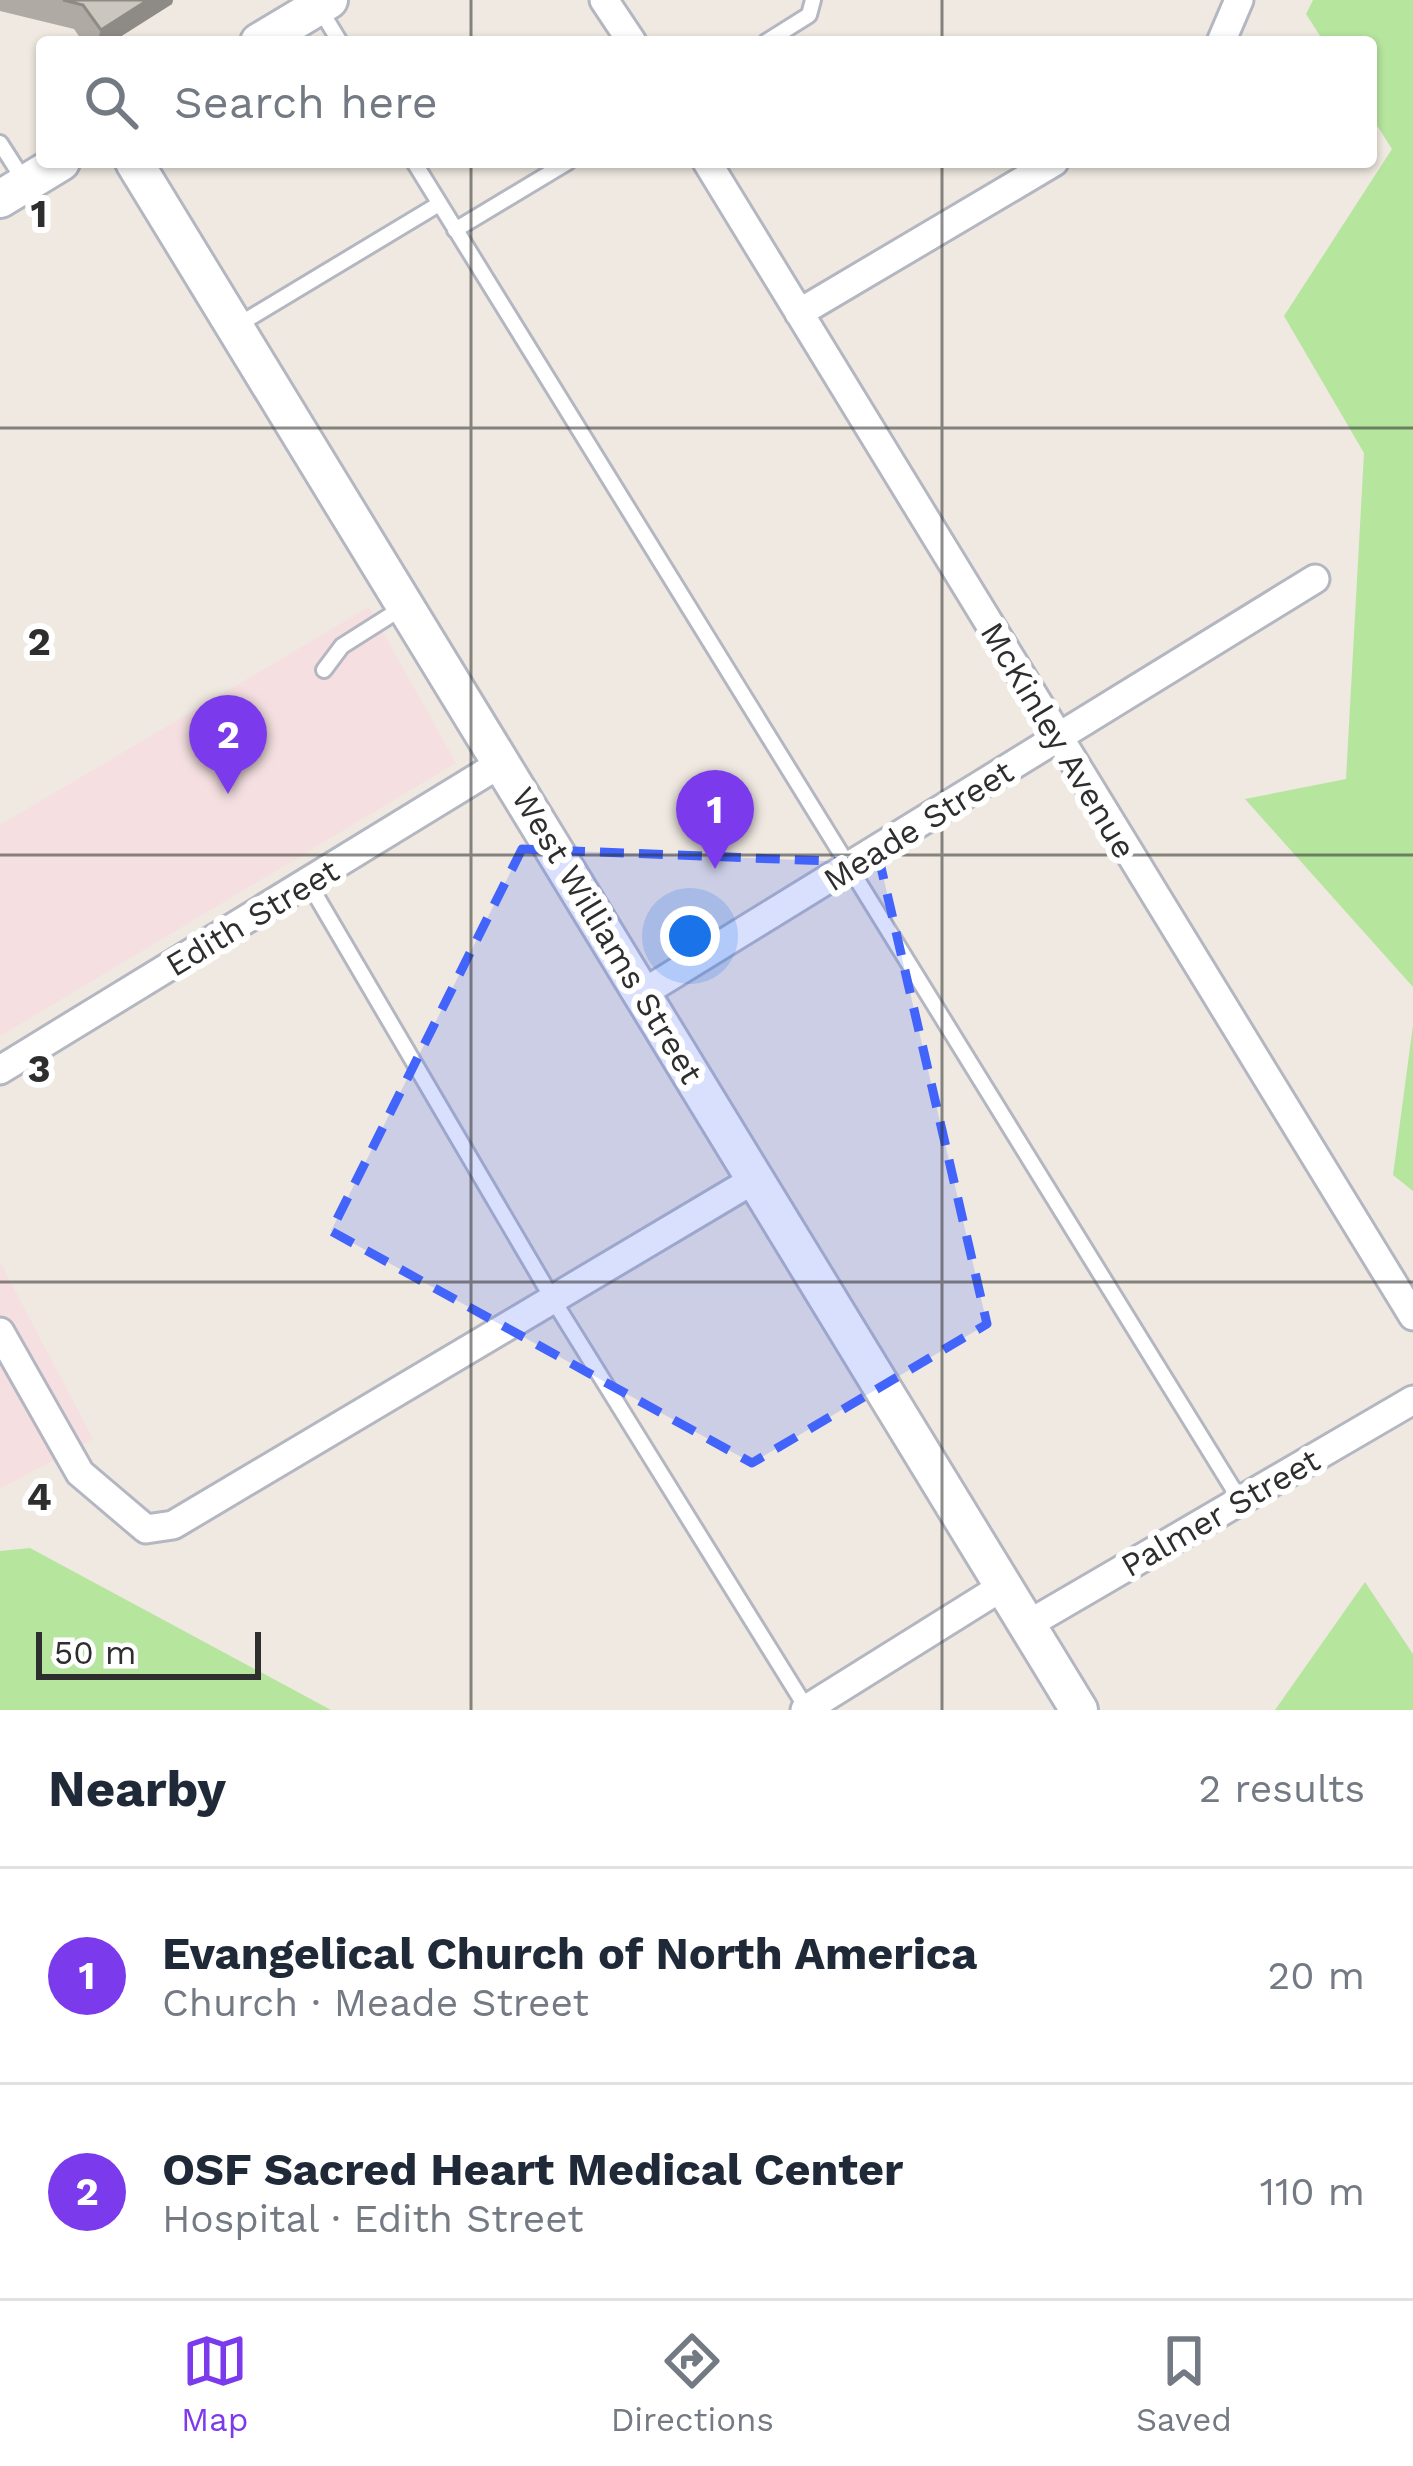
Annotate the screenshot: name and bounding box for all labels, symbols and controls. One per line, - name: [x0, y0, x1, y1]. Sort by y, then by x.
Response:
- search box: [36, 36, 1377, 168]
- icon: search: [78, 69, 144, 135]
- text: Search here: [174, 76, 438, 129]
- text: 1: [31, 191, 47, 236]
- street label: McKinley Avenue: [973, 615, 1144, 865]
- text: 2: [27, 619, 51, 664]
- pin: 2: [189, 695, 267, 794]
- street label: Meade Street: [816, 752, 1020, 899]
- pin: 1: [676, 770, 754, 869]
- street label: West Williams Street: [504, 780, 712, 1091]
- street label: Edith Street: [159, 850, 346, 984]
- your location: [660, 906, 720, 966]
- text: 3: [27, 1046, 51, 1091]
- street label: Palmer Street: [1114, 1440, 1327, 1585]
- text: 4: [26, 1474, 52, 1519]
- scale bar: [36, 1626, 261, 1679]
- text: 50 m: [54, 1633, 136, 1672]
- text: Nearby: [48, 1759, 226, 1818]
- text: 2 results: [1199, 1766, 1365, 1811]
- text: Evangelical Church of North America: [162, 1927, 977, 1980]
- text: 1: [79, 1953, 95, 1998]
- text: 20 m: [1268, 1953, 1365, 1998]
- text: Church · Meade Street: [162, 1980, 589, 2025]
- text: OSF Sacred Heart Medical Center: [162, 2143, 903, 2196]
- text: 2: [75, 2169, 99, 2214]
- text: 110 m: [1260, 2169, 1365, 2214]
- text: Hospital · Edith Street: [162, 2196, 584, 2241]
- tab: Map: [181, 2328, 248, 2439]
- tab: Directions: [611, 2328, 774, 2439]
- tab: Saved: [1136, 2328, 1232, 2439]

